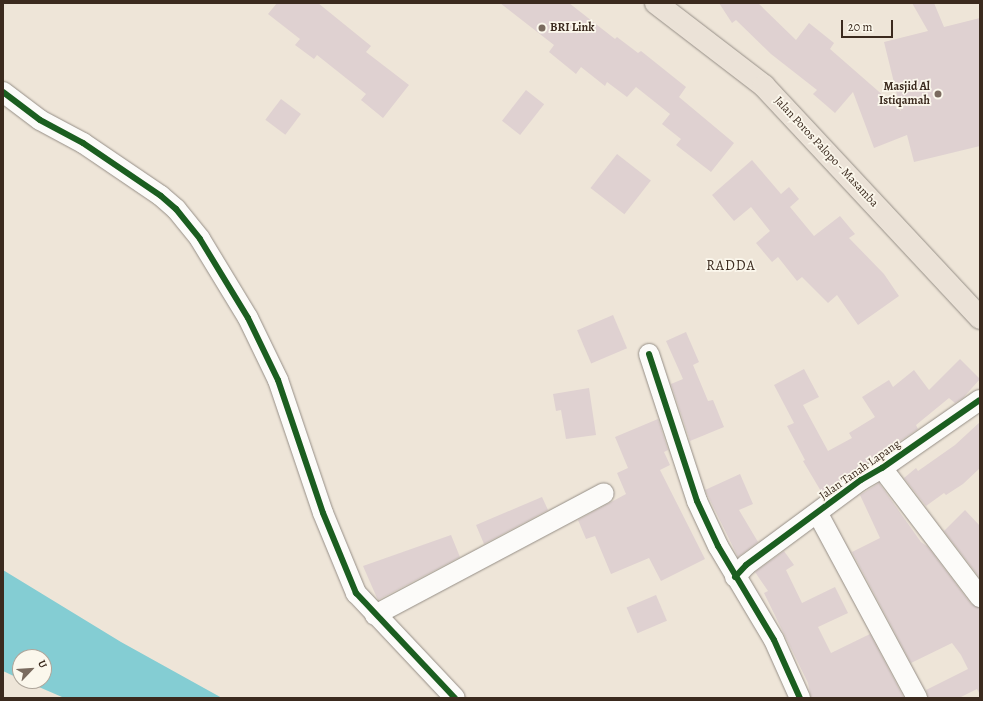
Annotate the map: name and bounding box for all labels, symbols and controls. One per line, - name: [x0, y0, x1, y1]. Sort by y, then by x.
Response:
- scale bar: [843, 12, 895, 38]
- text: 20 m: [848, 19, 872, 35]
- place label: BRI Link: [550, 21, 594, 35]
- marker: BRI Link: [537, 23, 547, 33]
- place label: Masjid Al Istiqamah: [879, 80, 930, 108]
- marker: Masjid Al Istiqamah: [933, 89, 943, 99]
- street label: Jalan Poros Palopo - Masamba: [771, 94, 881, 210]
- district label: RADDA: [706, 258, 756, 274]
- street label: Jalan Tanah Lapang: [817, 437, 903, 503]
- north arrow: [12, 649, 52, 689]
- text: U: [34, 658, 51, 671]

